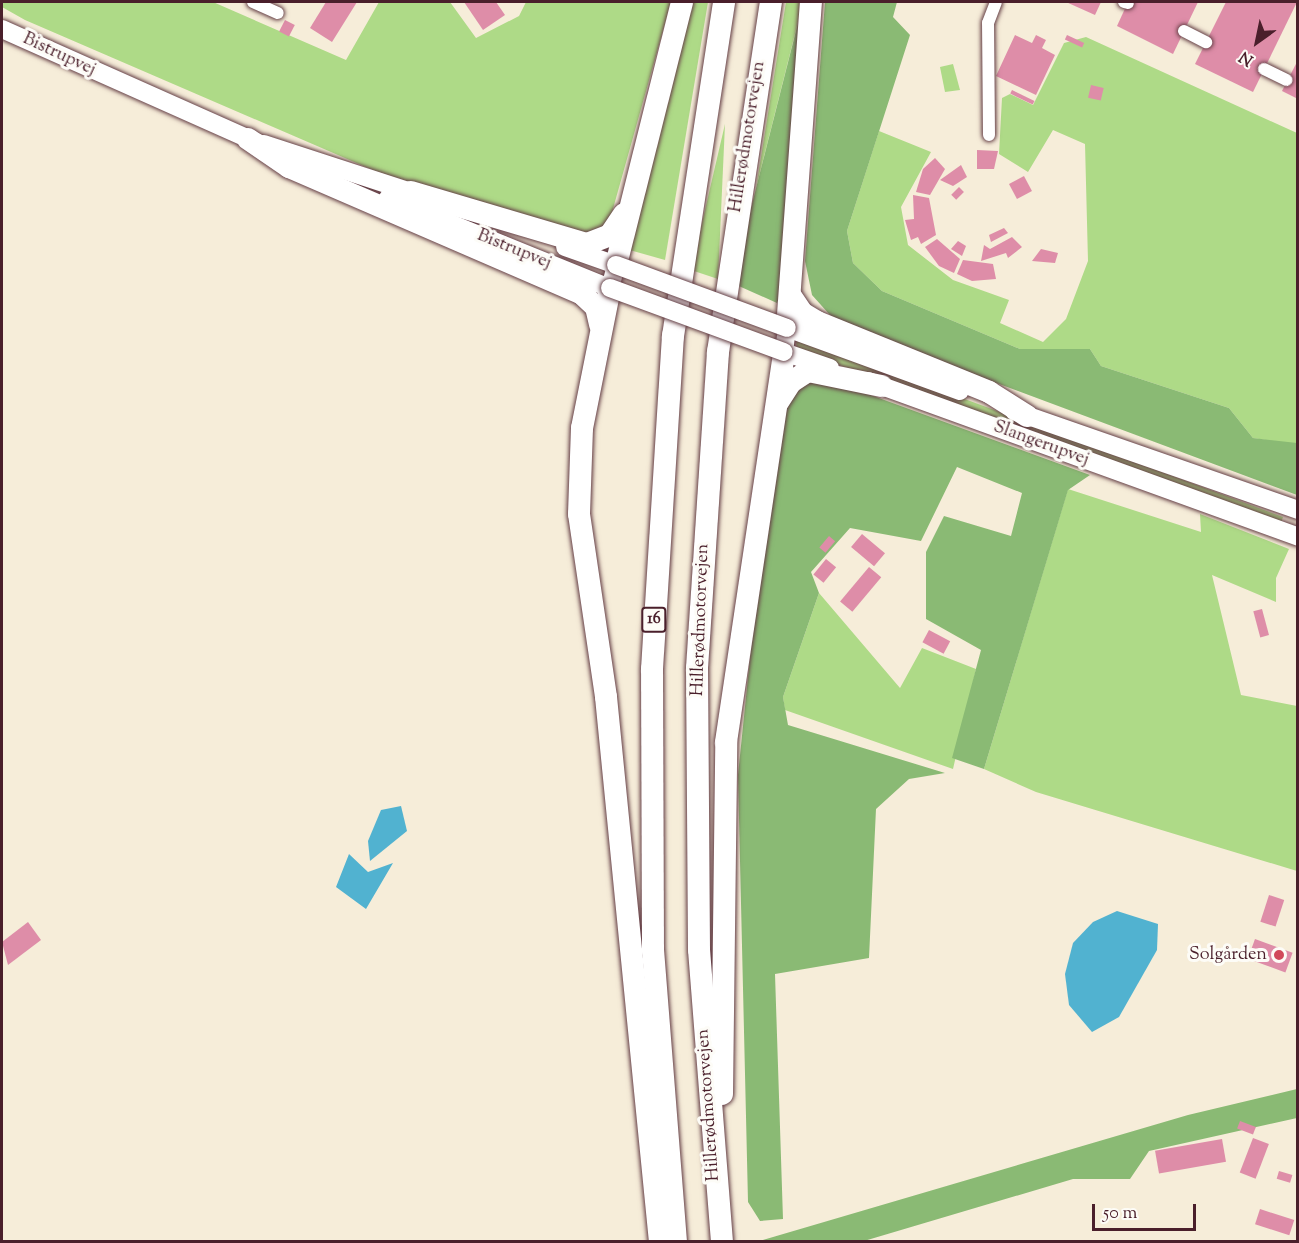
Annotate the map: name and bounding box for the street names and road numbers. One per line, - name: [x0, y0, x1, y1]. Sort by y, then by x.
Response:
- street label: Bistrupvej: [19, 29, 99, 81]
- street label: Hillerødmotorvejen: [725, 60, 771, 214]
- street label: Bistrupvej: [474, 225, 554, 275]
- street label: Slangerupvej: [990, 417, 1092, 471]
- street label: Hillerødmotorvejen: [688, 543, 714, 697]
- road number: 16: [640, 607, 668, 633]
- street label: Hillerødmotorvejen: [693, 1028, 725, 1182]

